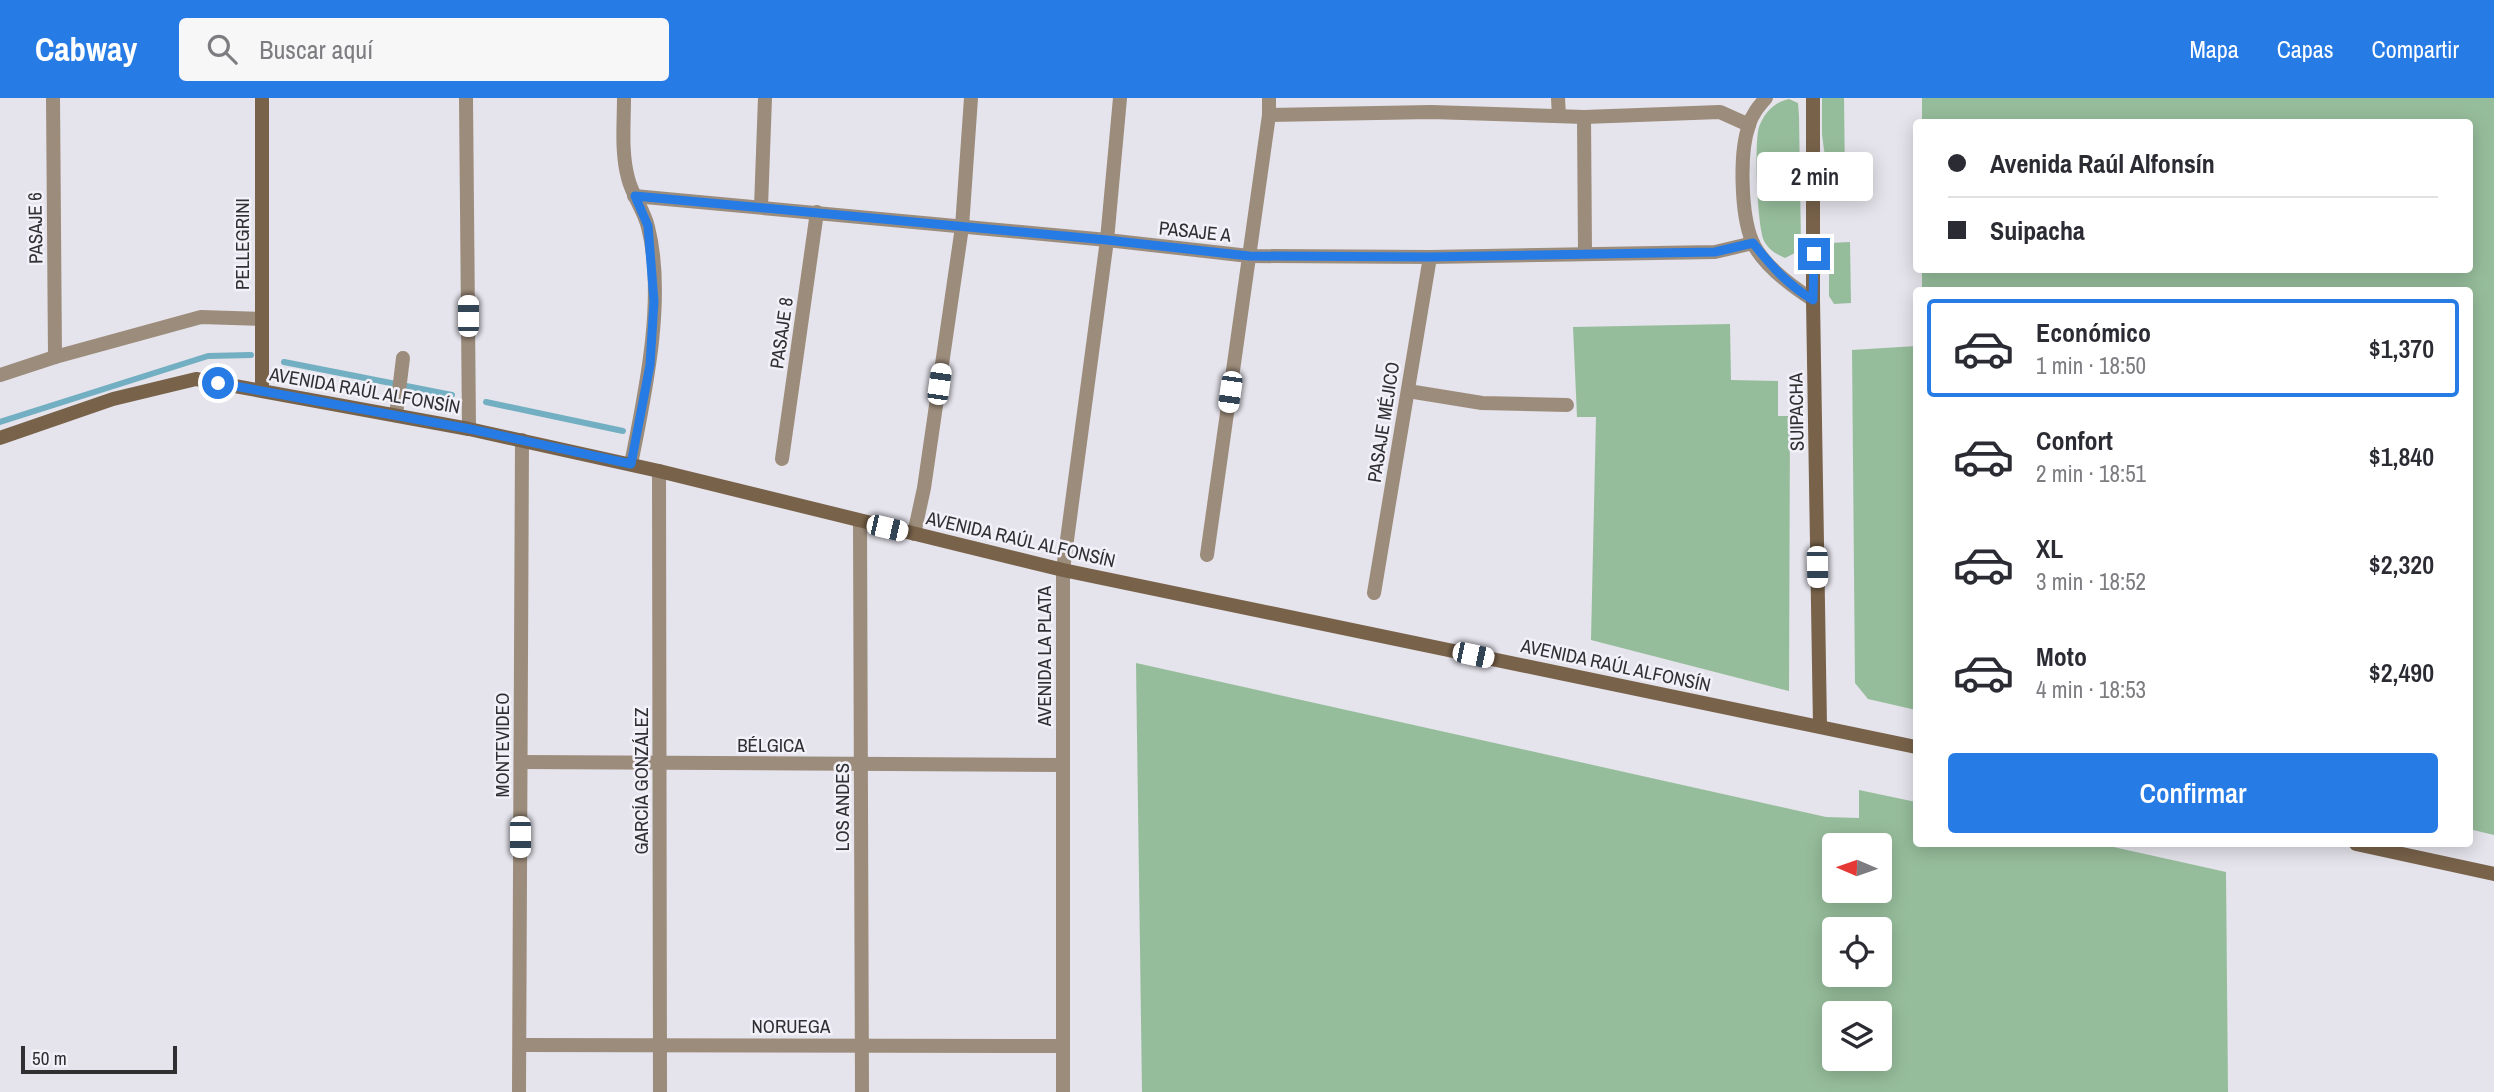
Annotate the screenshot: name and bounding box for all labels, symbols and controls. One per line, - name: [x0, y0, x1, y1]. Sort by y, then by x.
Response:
- search box: [179, 18, 669, 81]
- text: Cabway: [35, 27, 137, 71]
- icon: search: [203, 30, 241, 68]
- text: Buscar aquí: [259, 32, 373, 67]
- text: Mapa: [2189, 33, 2239, 65]
- text: Capas: [2277, 33, 2334, 65]
- text: Compartir: [2372, 33, 2459, 65]
- text: Avenida Raúl Alfonsín: [1990, 146, 2215, 181]
- callout: 2 min: [1756, 152, 1872, 202]
- text: 2 min: [1791, 161, 1839, 192]
- street label: PASAJE 6: [21, 192, 49, 264]
- street label: PELLEGRINI: [229, 198, 255, 290]
- text: Suipacha: [1990, 213, 2085, 248]
- street label: PASAJE A: [1158, 214, 1233, 248]
- route end: [1798, 238, 1830, 270]
- car: [458, 295, 479, 337]
- street label: PASAJE 8: [763, 296, 799, 370]
- text: Económico: [2036, 315, 2151, 350]
- icon: car: [1952, 317, 2015, 380]
- text: $1,370: [2369, 331, 2434, 366]
- text: 1 min · 18:50: [2036, 350, 2146, 381]
- street label: AVENIDA RAÚL ALFONSÍN: [267, 360, 462, 420]
- street label: PASAJE MÉJICO: [1361, 360, 1405, 484]
- car: [926, 362, 953, 406]
- route start: [202, 367, 234, 399]
- car: [1217, 370, 1244, 414]
- street label: SUIPACHA: [1782, 372, 1810, 451]
- text: Confort: [2036, 423, 2113, 458]
- icon: car: [1952, 425, 2015, 488]
- text: $1,840: [2369, 439, 2434, 474]
- text: 2 min · 18:51: [2036, 458, 2146, 489]
- street label: AVENIDA RAÚL ALFONSÍN: [923, 504, 1118, 573]
- car: [865, 513, 910, 543]
- text: XL: [2036, 531, 2063, 566]
- icon: car: [1952, 533, 2015, 596]
- car: [1807, 546, 1828, 588]
- text: $2,320: [2369, 547, 2434, 582]
- text: 3 min · 18:52: [2036, 566, 2146, 597]
- street label: AVENIDA LA PLATA: [1031, 585, 1057, 727]
- street label: AVENIDA RAÚL ALFONSÍN: [1518, 632, 1713, 698]
- text: Moto: [2036, 639, 2087, 674]
- car: [1451, 640, 1496, 670]
- icon: car: [1952, 641, 2015, 704]
- text: $2,490: [2369, 655, 2434, 690]
- text: 4 min · 18:53: [2036, 674, 2146, 705]
- street label: MONTEVIDEO: [489, 693, 515, 797]
- street label: GARCÍA GONZÁLEZ: [628, 707, 654, 855]
- street label: BÉLGICA: [737, 732, 805, 758]
- button: Confirmar: [1948, 753, 2438, 833]
- street label: LOS ANDES: [829, 763, 855, 851]
- car: [510, 816, 531, 858]
- north arrow: [1822, 833, 1892, 903]
- map controls: [1822, 833, 1892, 1071]
- button: locate: [1822, 917, 1892, 987]
- button: layers: [1822, 1001, 1892, 1071]
- street label: NORUEGA: [752, 1013, 831, 1039]
- scale bar: [21, 1043, 177, 1075]
- text: 50 m: [32, 1045, 67, 1071]

